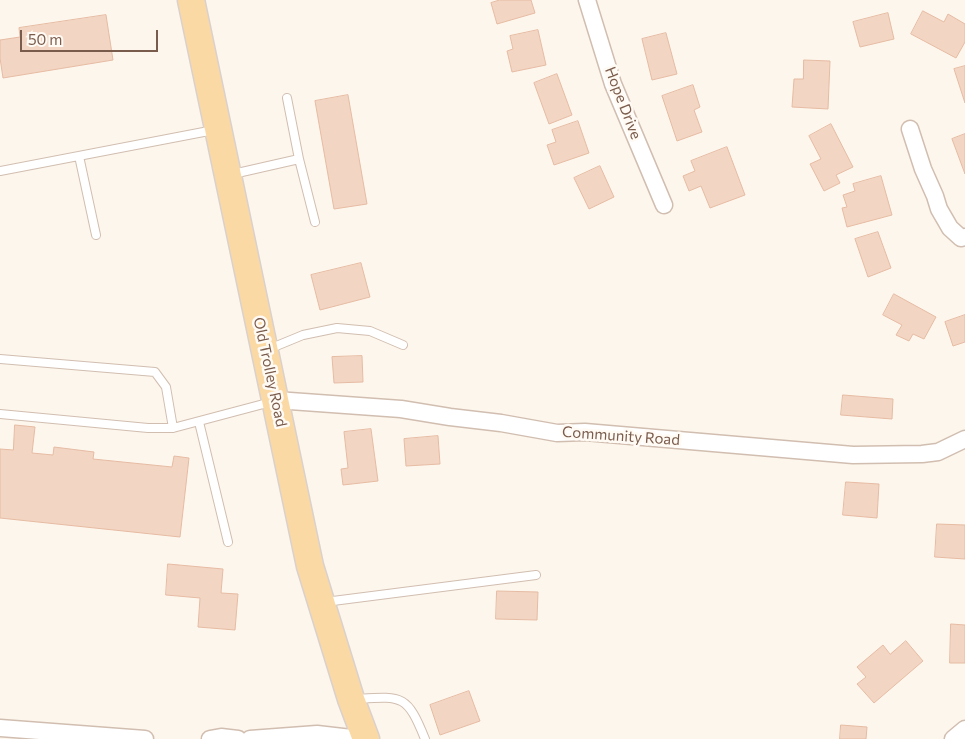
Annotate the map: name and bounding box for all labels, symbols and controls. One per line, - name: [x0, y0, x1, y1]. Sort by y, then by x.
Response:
- scale bar: [22, 20, 160, 52]
- text: 50 m: [28, 30, 62, 48]
- street label: Hope Drive: [601, 64, 645, 142]
- street label: Old Trolley Road: [250, 316, 290, 428]
- street label: Community Road: [561, 423, 681, 449]

